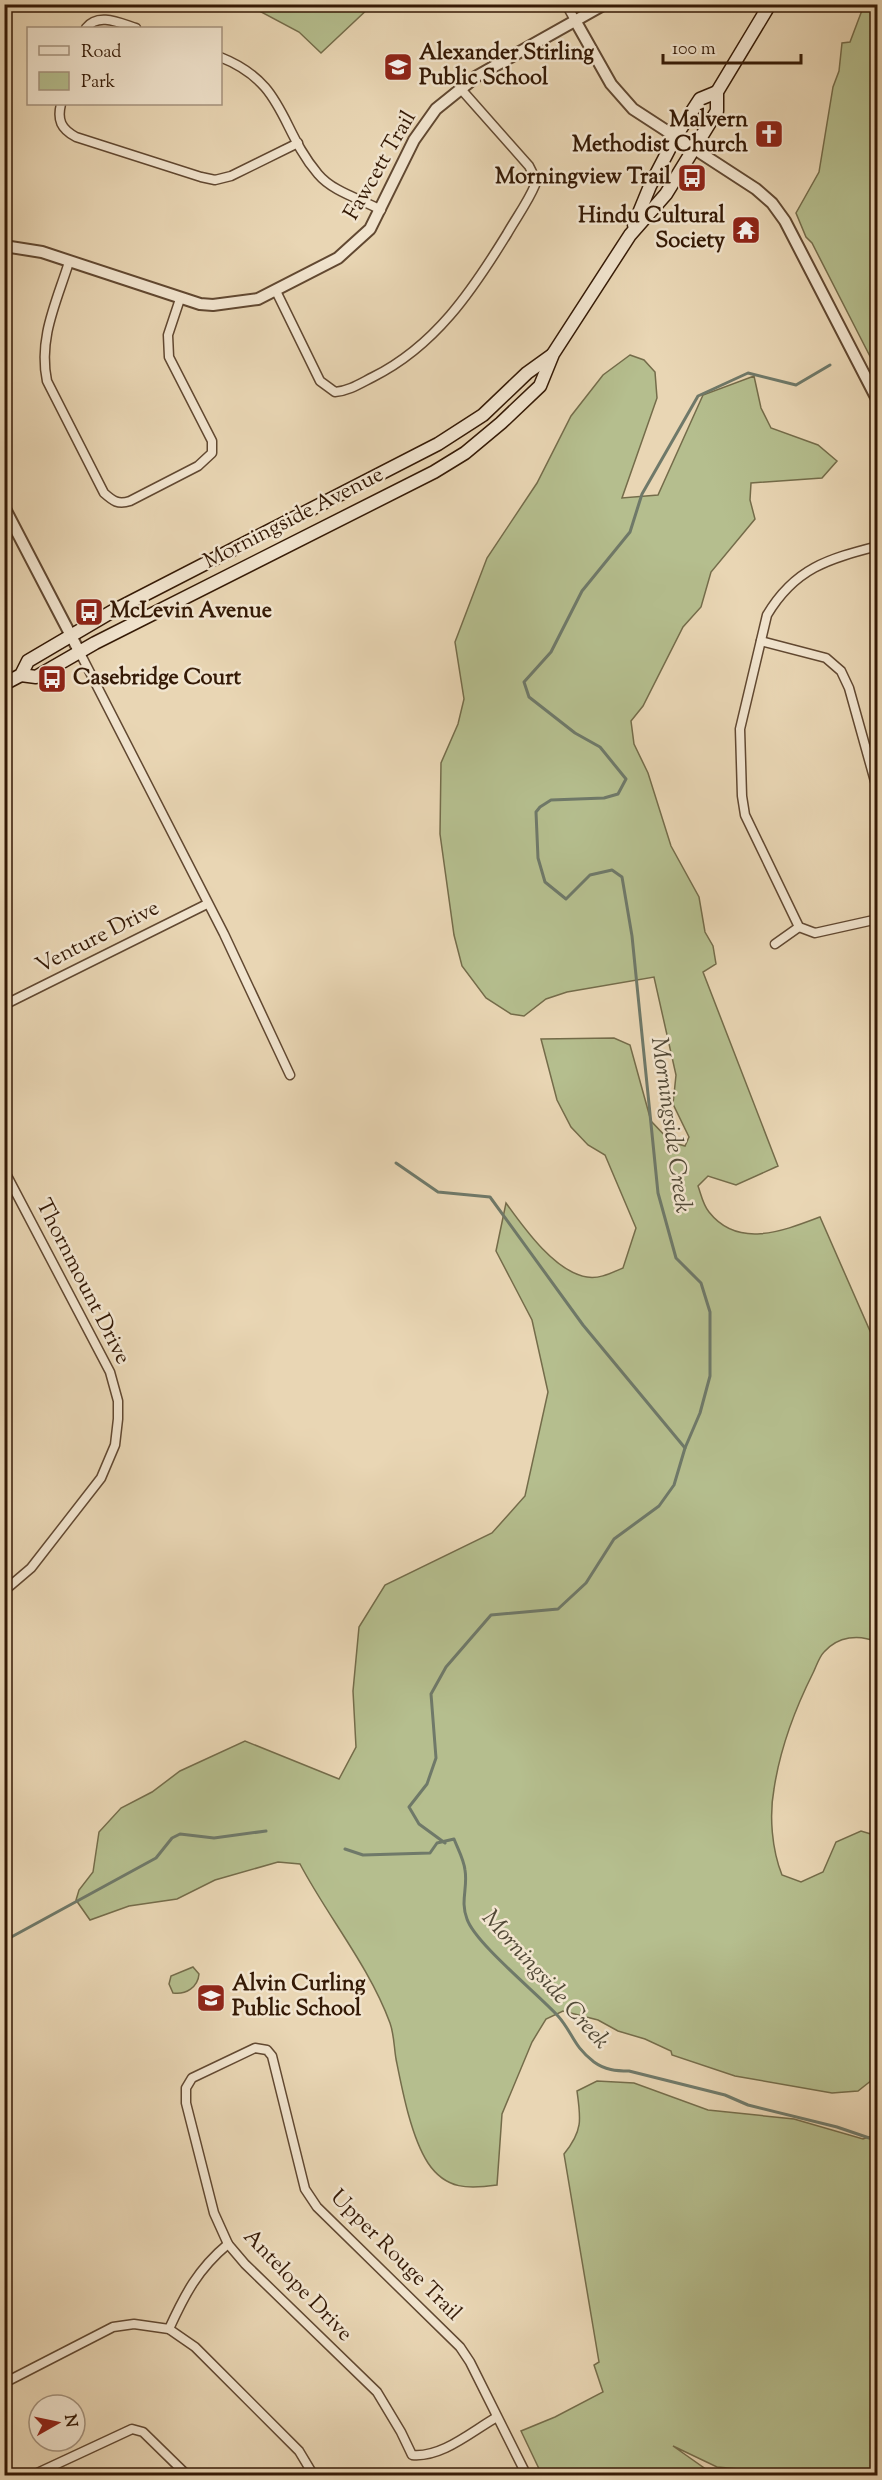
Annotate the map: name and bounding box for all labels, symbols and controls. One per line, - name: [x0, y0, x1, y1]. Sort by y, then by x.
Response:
- legend: [27, 27, 222, 105]
- scale bar: [663, 27, 801, 65]
- text: 100 m: [672, 37, 716, 63]
- place label: Alexander Stirling Public School: [419, 38, 594, 95]
- text: Road: [81, 40, 121, 66]
- school or university icon: Alexander Stirling Public School: [382, 51, 414, 83]
- text: Park: [81, 70, 116, 96]
- street label: Fawcett Trail: [337, 105, 425, 227]
- place label: Malvern Methodist Church: [572, 105, 748, 162]
- church icon: Malvern Methodist Church: [753, 118, 785, 150]
- place label: Morningview Trail: [495, 162, 672, 194]
- bus stop icon: Morningview Trail: [676, 162, 708, 194]
- place label: Hindu Cultural Society: [578, 201, 726, 258]
- temple icon: Hindu Cultural Society: [730, 214, 762, 246]
- street label: Morningside Avenue: [198, 460, 390, 578]
- bus stop icon: McLevin Avenue: [73, 596, 105, 628]
- place label: McLevin Avenue: [110, 596, 272, 628]
- bus stop icon: Casebridge Court: [36, 663, 68, 695]
- place label: Casebridge Court: [73, 663, 242, 695]
- street label: Venture Drive: [31, 893, 165, 983]
- water label: Morningside Creek: [641, 1035, 699, 1215]
- street label: Thornmount Drive: [26, 1194, 138, 1370]
- water label: Morningside Creek: [473, 1903, 617, 2057]
- place label: Alvin Curling Public School: [232, 1969, 366, 2026]
- school or university icon: Alvin Curling Public School: [195, 1982, 227, 2014]
- street label: Upper Rouge Trail: [322, 2183, 468, 2329]
- street label: Antelope Drive: [235, 2222, 359, 2350]
- north arrow: [27, 2393, 87, 2453]
- text: N: [57, 2413, 82, 2429]

